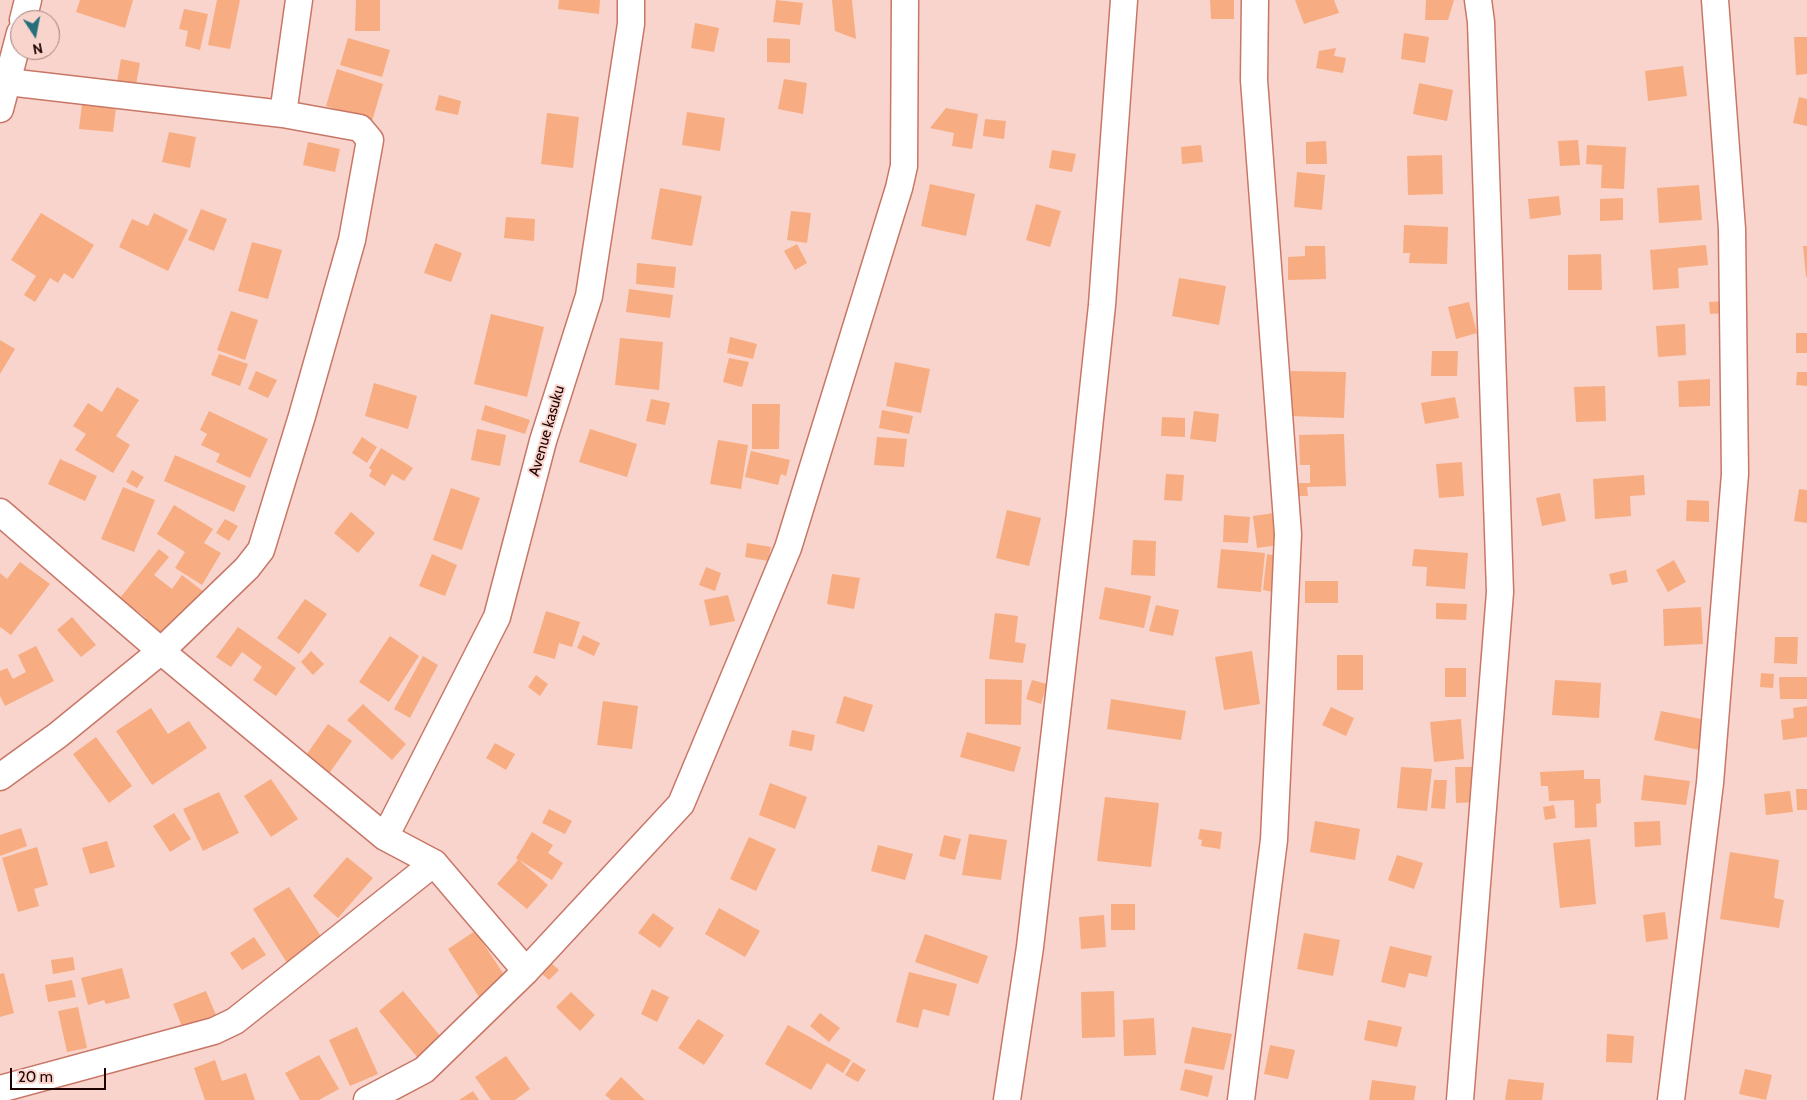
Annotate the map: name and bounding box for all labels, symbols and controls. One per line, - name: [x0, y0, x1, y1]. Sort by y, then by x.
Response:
- north arrow: [10, 10, 60, 60]
- text: N: [31, 39, 44, 59]
- street label: Avenue kasuku: [525, 384, 569, 478]
- scale bar: [12, 1058, 109, 1090]
- text: 20 m: [18, 1068, 53, 1086]

